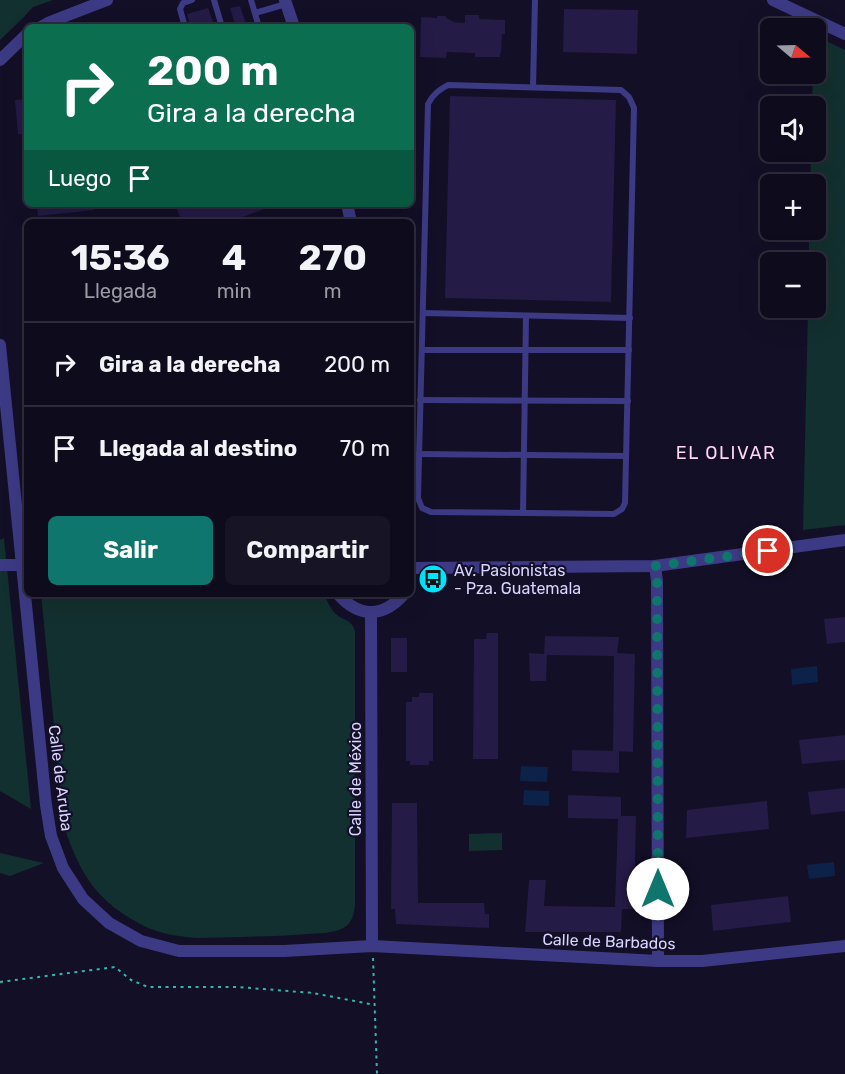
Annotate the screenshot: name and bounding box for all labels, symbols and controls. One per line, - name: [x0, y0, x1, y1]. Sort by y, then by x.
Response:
- north arrow: [760, 18, 826, 84]
- map controls: [760, 18, 826, 318]
- text: 200 m: [147, 46, 279, 96]
- icon: right: [48, 48, 126, 126]
- button: sound: [760, 96, 826, 162]
- text: Gira a la derecha: [147, 97, 356, 129]
- icon: arrive: [123, 162, 156, 195]
- text: Luego: [48, 165, 111, 192]
- button: +: [760, 174, 826, 240]
- text: 15:36: [71, 236, 170, 279]
- text: 4: [222, 236, 246, 279]
- text: 270: [298, 236, 367, 279]
- button: −: [760, 252, 826, 318]
- text: Llegada: [84, 279, 157, 303]
- text: min: [217, 279, 252, 303]
- text: m: [324, 279, 342, 303]
- icon: right: [48, 348, 81, 381]
- text: Gira a la derecha: [99, 351, 280, 378]
- text: 200 m: [324, 351, 390, 378]
- icon: arrive: [48, 432, 81, 465]
- text: Llegada al destino: [99, 435, 297, 462]
- text: 70 m: [340, 435, 390, 462]
- district label: EL OLIVAR: [676, 442, 776, 464]
- button: Salir: [48, 516, 213, 585]
- button: Compartir: [225, 516, 390, 585]
- pin: [742, 525, 793, 576]
- icon: arrive: [751, 534, 784, 567]
- place label: Av. Pasionistas - Pza. Guatemala: [454, 561, 581, 598]
- bus stop icon: Av. Pasionistas - Pza. Guatemala: [417, 563, 449, 595]
- street label: Calle de México: [346, 722, 365, 836]
- street label: Calle de Aruba: [45, 724, 76, 832]
- position arrow: [626, 857, 690, 921]
- street label: Calle de Barbados: [542, 930, 676, 953]

